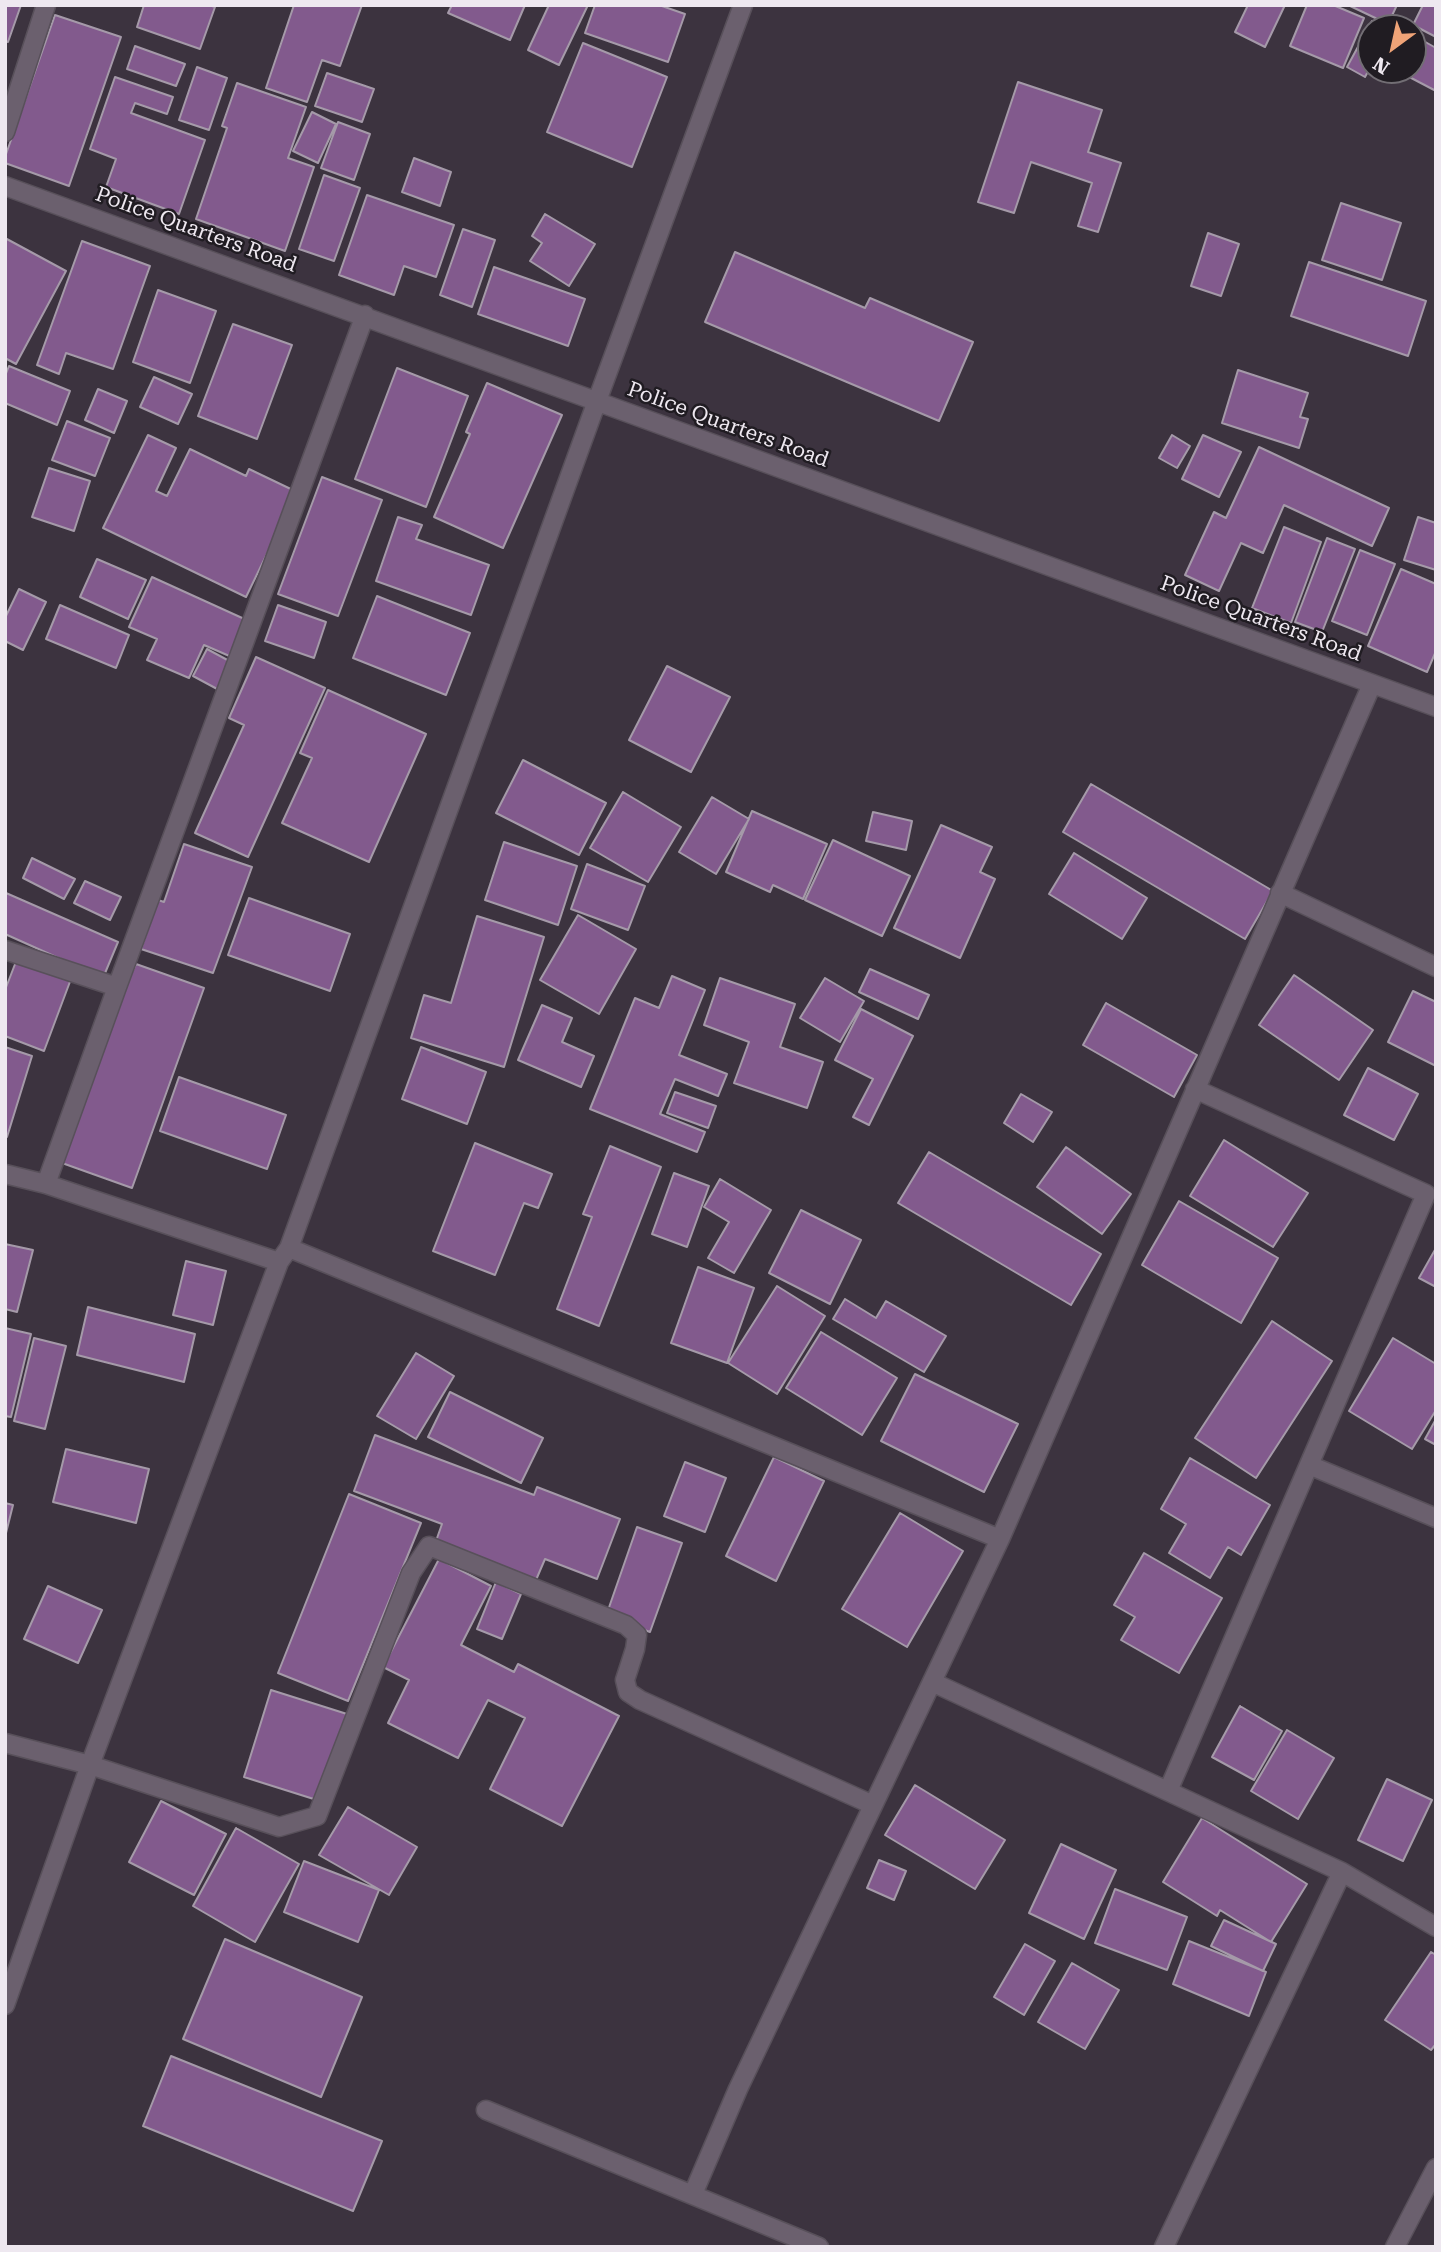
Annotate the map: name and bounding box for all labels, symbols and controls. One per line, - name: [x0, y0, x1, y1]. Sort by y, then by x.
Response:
- north arrow: [1357, 14, 1427, 84]
- text: N: [1369, 52, 1394, 79]
- street label: Police Quarters Road: [92, 182, 300, 278]
- street label: Police Quarters Road: [624, 377, 832, 473]
- street label: Police Quarters Road: [1157, 571, 1365, 667]

